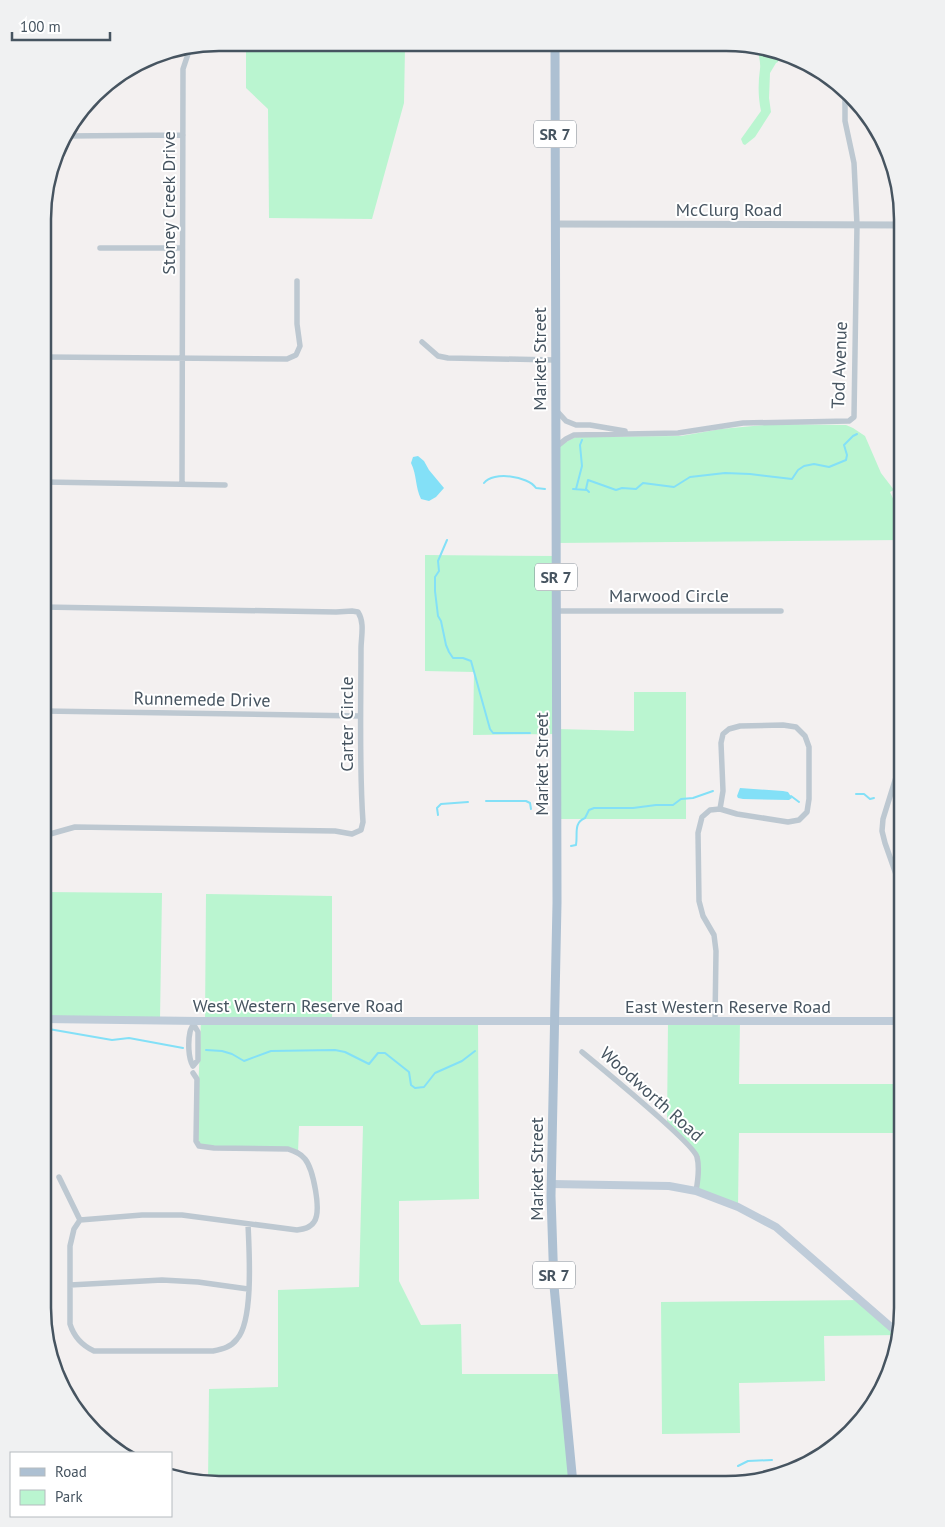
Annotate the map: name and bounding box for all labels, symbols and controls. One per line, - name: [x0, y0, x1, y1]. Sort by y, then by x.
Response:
- scale bar: [12, 10, 110, 42]
- text: 100 m: [20, 17, 61, 36]
- road number: SR 7: [534, 120, 576, 148]
- street label: Stoney Creek Drive: [157, 131, 180, 275]
- street label: McClurg Road: [676, 198, 782, 221]
- street label: Market Street: [528, 307, 551, 411]
- street label: Tod Avenue: [826, 321, 852, 409]
- road number: SR 7: [535, 564, 577, 590]
- street label: Marwood Circle: [609, 584, 729, 607]
- street label: Carter Circle: [335, 676, 358, 772]
- street label: Runnemede Drive: [133, 686, 271, 712]
- street label: Market Street: [530, 712, 553, 816]
- street label: West Western Reserve Road: [193, 994, 403, 1017]
- street label: East Western Reserve Road: [625, 995, 831, 1018]
- street label: Woodworth Road: [596, 1042, 708, 1146]
- street label: Market Street: [525, 1117, 548, 1221]
- road number: SR 7: [533, 1262, 575, 1288]
- legend: [10, 1452, 172, 1517]
- text: Road: [55, 1462, 87, 1481]
- text: Park: [55, 1487, 83, 1506]

